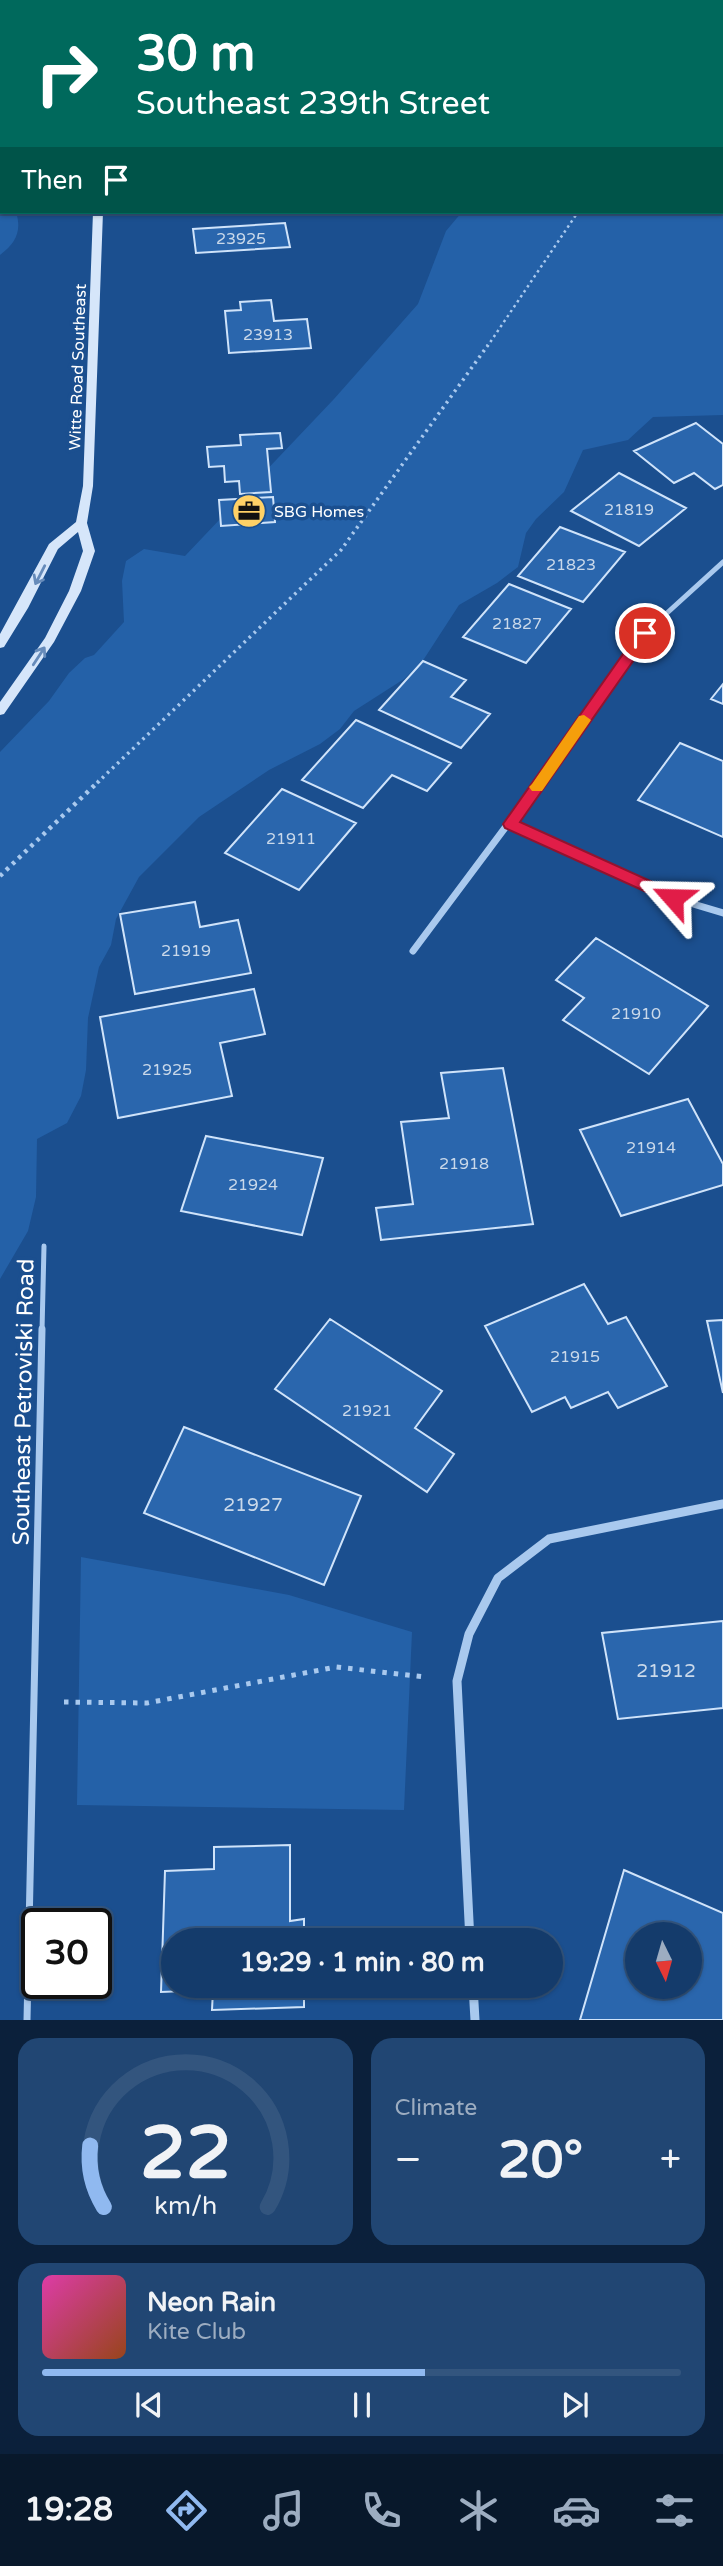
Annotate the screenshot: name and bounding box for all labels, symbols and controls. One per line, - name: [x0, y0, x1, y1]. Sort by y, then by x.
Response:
- text: 30 m: [136, 25, 255, 84]
- icon: right: [21, 28, 112, 119]
- text: Southeast 239th Street: [136, 85, 490, 123]
- icon: arrive: [97, 161, 135, 199]
- text: Then: [21, 165, 83, 196]
- house number: 23925: [216, 229, 266, 249]
- street label: Witte Road Southeast: [65, 283, 91, 451]
- house number: 23913: [243, 325, 293, 345]
- office icon: SBG Homes: [230, 492, 268, 530]
- house number: 21819: [604, 500, 654, 520]
- place label: SBG Homes: [274, 502, 364, 522]
- house number: 21823: [546, 555, 596, 575]
- one-way arrow: [32, 564, 46, 585]
- pin: [615, 603, 675, 663]
- house number: 21827: [492, 614, 542, 634]
- icon: arrive: [626, 614, 664, 652]
- one-way arrow: [33, 646, 47, 666]
- house number: 21911: [266, 829, 316, 849]
- position arrow: [636, 861, 710, 935]
- house number: 21919: [161, 941, 211, 961]
- house number: 21910: [611, 1004, 661, 1024]
- house number: 21925: [142, 1060, 192, 1080]
- house number: 21914: [626, 1138, 676, 1158]
- house number: 21918: [439, 1154, 489, 1174]
- house number: 21924: [228, 1175, 278, 1195]
- street label: Southeast Petroviski Road: [7, 1258, 41, 1546]
- house number: 21915: [550, 1347, 600, 1367]
- house number: 21921: [342, 1401, 392, 1421]
- house number: 21927: [223, 1494, 283, 1516]
- house number: 21912: [636, 1660, 696, 1682]
- speed limit sign: 30: [21, 1908, 112, 1999]
- north arrow: [625, 1922, 702, 1998]
- map controls: [625, 1922, 702, 1999]
- text: 19:29 · 1 min · 80 m: [239, 1947, 485, 1978]
- text: Climate: [395, 2094, 477, 2122]
- text: 22: [140, 2111, 231, 2199]
- text: 20°: [498, 2129, 583, 2192]
- text: −: [395, 2137, 422, 2183]
- text: +: [660, 2137, 681, 2183]
- text: km/h: [154, 2191, 217, 2221]
- text: Neon Rain: [147, 2287, 276, 2318]
- text: Kite Club: [147, 2318, 246, 2346]
- icon: previous: [130, 2386, 168, 2424]
- icon: pause: [343, 2386, 381, 2424]
- icon: next: [556, 2386, 594, 2424]
- icon: directions: [162, 2486, 211, 2535]
- icon: music: [259, 2486, 308, 2535]
- icon: phone: [357, 2486, 406, 2535]
- icon: climate: [454, 2486, 503, 2535]
- icon: car: [552, 2486, 601, 2535]
- icon: filters: [650, 2486, 699, 2535]
- text: 19:28: [24, 2491, 113, 2529]

